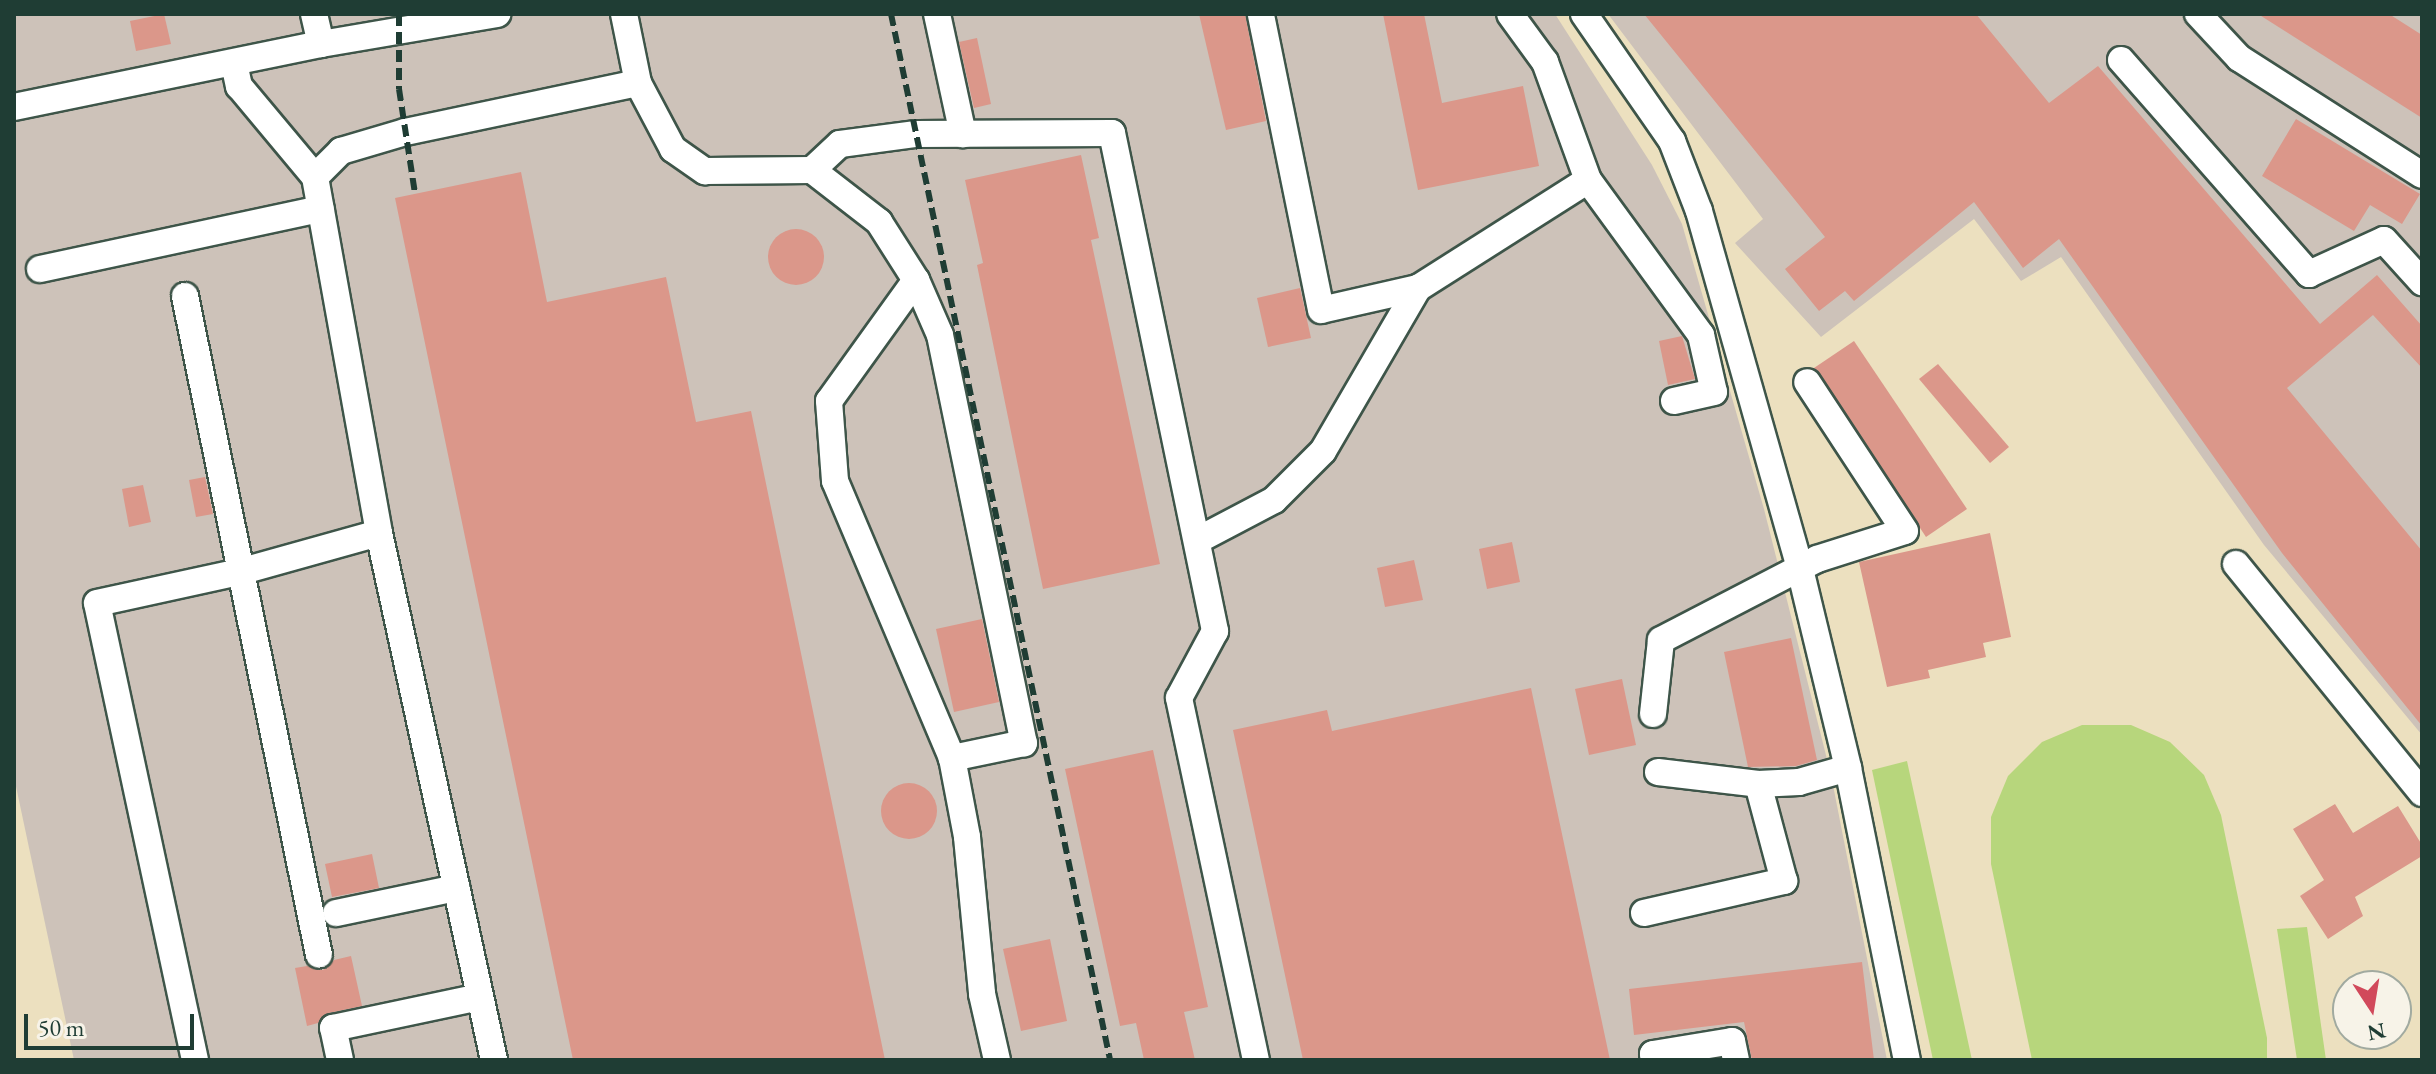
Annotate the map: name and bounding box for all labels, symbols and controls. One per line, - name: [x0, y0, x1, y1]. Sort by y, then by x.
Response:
- north arrow: [2332, 970, 2412, 1050]
- scale bar: [28, 998, 198, 1048]
- text: 50 m: [38, 1012, 85, 1043]
- text: N: [2365, 1016, 2388, 1048]

